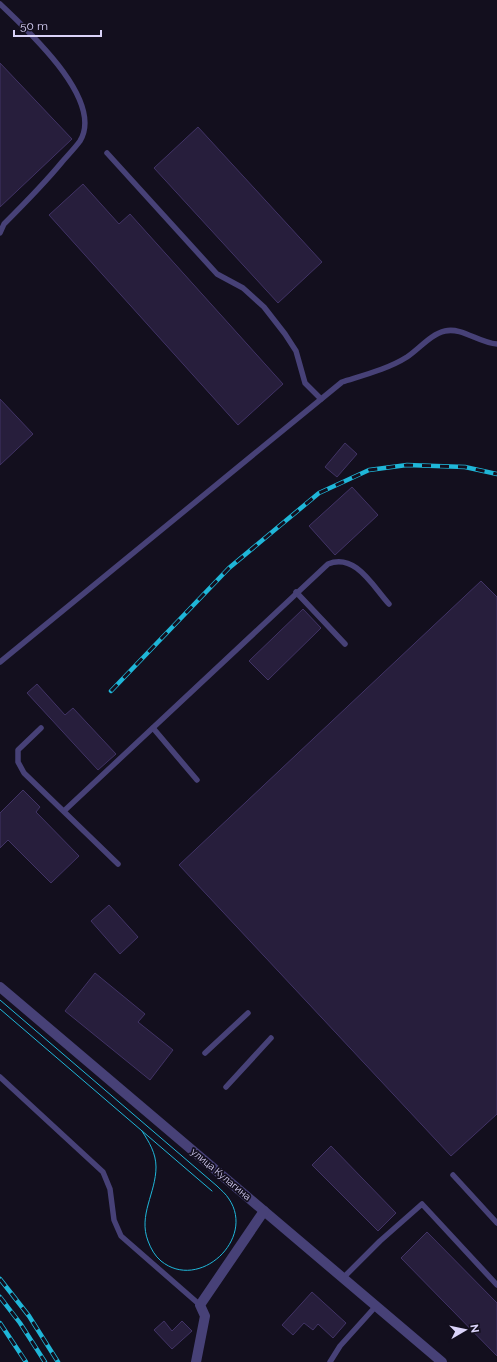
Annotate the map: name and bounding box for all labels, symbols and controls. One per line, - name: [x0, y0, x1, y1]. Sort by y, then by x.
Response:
- scale bar: [14, 12, 101, 38]
- text: 50 m: [20, 19, 48, 33]
- street label: улица Кулагина: [189, 1146, 253, 1202]
- north arrow: [445, 1310, 485, 1350]
- text: N: [467, 1323, 481, 1334]

